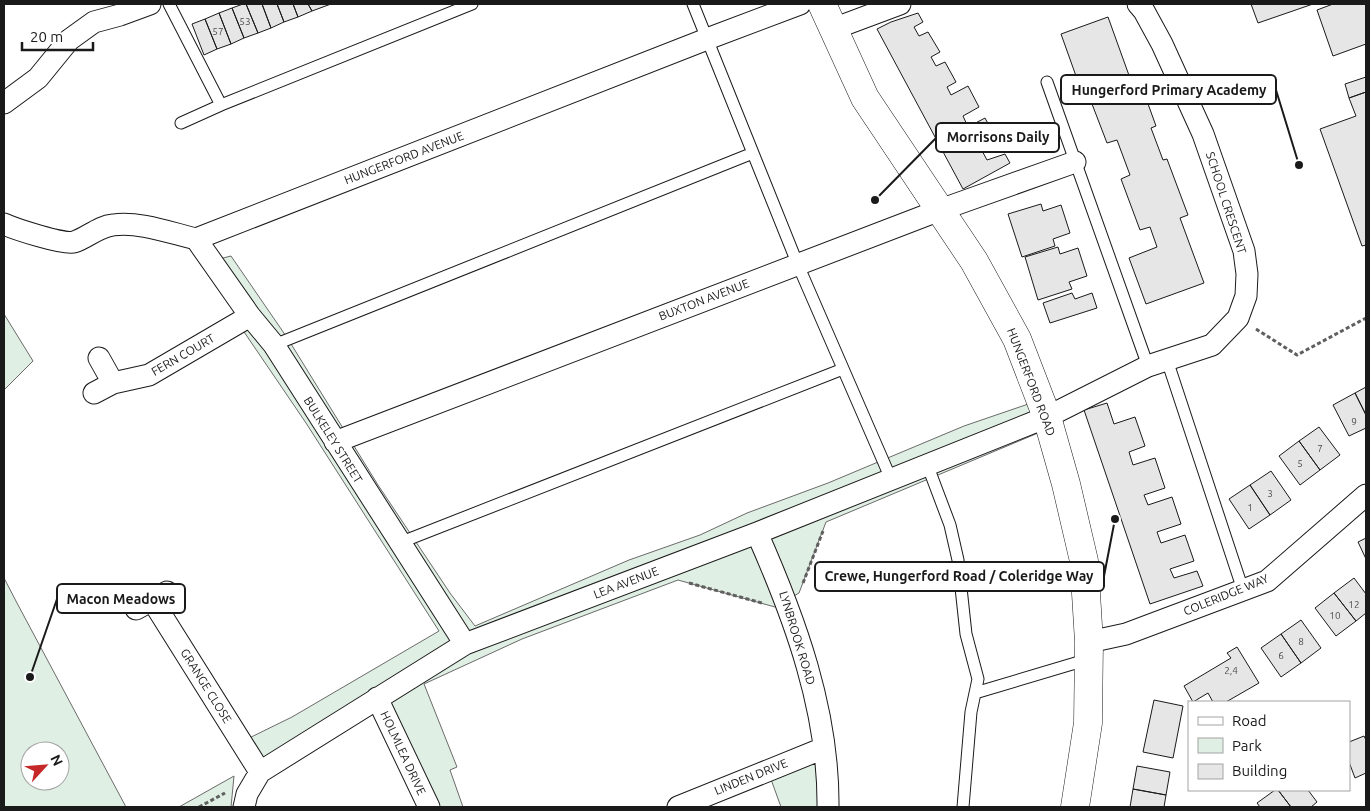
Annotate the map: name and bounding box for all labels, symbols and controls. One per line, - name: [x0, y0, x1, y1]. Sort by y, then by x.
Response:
- house number: 53: [239, 16, 251, 27]
- scale bar: [22, 20, 94, 52]
- house number: 57: [212, 26, 224, 37]
- text: 20 m: [30, 28, 63, 45]
- callout: Hungerford Primary Academy: [1061, 75, 1276, 104]
- text: Hungerford Primary Academy: [1071, 82, 1267, 98]
- callout: Morrisons Daily: [936, 123, 1059, 152]
- street label: HUNGERFORD AVENUE: [342, 129, 466, 186]
- text: Morrisons Daily: [947, 129, 1050, 145]
- street label: SCHOOL CRESCENT: [1204, 150, 1249, 256]
- street label: BUXTON AVENUE: [657, 276, 751, 323]
- street label: HUNGERFORD ROAD: [1005, 326, 1058, 438]
- street label: FERN COURT: [149, 331, 217, 378]
- street label: BULKELEY STREET: [302, 394, 365, 485]
- house number: 9: [1351, 416, 1357, 427]
- house number: 7: [1317, 443, 1323, 454]
- house number: 5: [1297, 458, 1303, 469]
- house number: 3: [1267, 488, 1273, 499]
- house number: 1: [1247, 502, 1253, 513]
- callout: Crewe, Hungerford Road / Coleridge Way: [815, 562, 1104, 591]
- street label: LEA AVENUE: [591, 564, 660, 601]
- text: Crewe, Hungerford Road / Coleridge Way: [824, 568, 1094, 584]
- street label: COLERIDGE WAY: [1181, 572, 1270, 618]
- callout: Macon Meadows: [57, 584, 185, 613]
- street label: LYNBROOK ROAD: [777, 590, 818, 686]
- text: Macon Meadows: [67, 591, 176, 607]
- house number: 12: [1348, 599, 1360, 610]
- house number: 10: [1329, 610, 1341, 621]
- house number: 8: [1298, 636, 1304, 647]
- street label: GRANGE CLOSE: [178, 646, 235, 725]
- house number: 6: [1278, 650, 1284, 661]
- house number: 2,4: [1224, 665, 1238, 676]
- legend: [1188, 701, 1350, 791]
- street label: HOLMLEA DRIVE: [378, 709, 429, 797]
- text: Road: [1232, 712, 1267, 729]
- text: Park: [1232, 737, 1262, 754]
- north arrow: [20, 741, 70, 791]
- text: N: [47, 752, 66, 769]
- street label: LINDEN DRIVE: [712, 756, 789, 797]
- text: Building: [1232, 762, 1287, 779]

